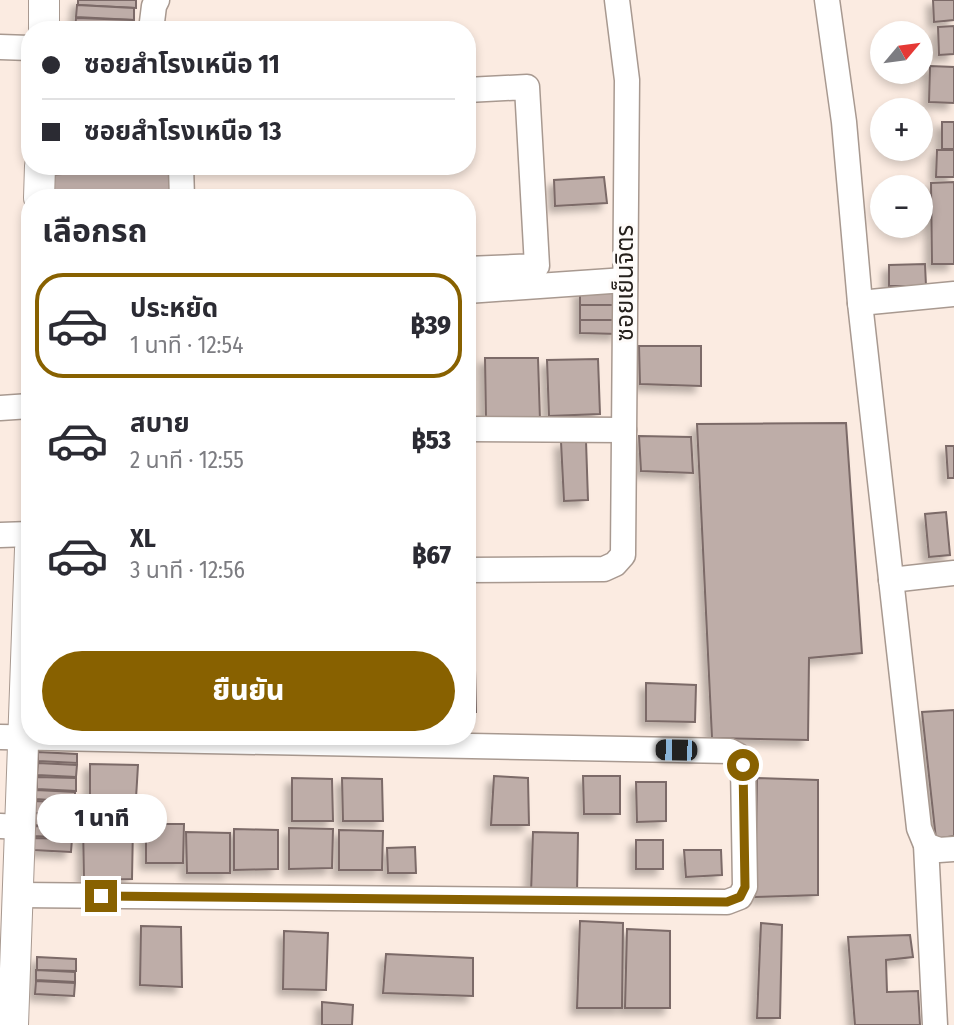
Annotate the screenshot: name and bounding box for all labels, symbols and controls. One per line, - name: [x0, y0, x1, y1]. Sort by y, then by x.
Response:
- north arrow: [870, 21, 933, 84]
- map controls: [870, 21, 933, 238]
- text: ซอยสำโรงเหนือ 11: [84, 49, 280, 80]
- button: +: [870, 98, 933, 161]
- text: ซอยสำโรงเหนือ 13: [84, 116, 281, 147]
- button: −: [870, 175, 933, 238]
- text: เลือกรถ: [42, 212, 147, 250]
- street label: ซอยเย็นจิตร: [611, 225, 639, 341]
- text: ประหยัด: [130, 293, 218, 324]
- icon: car: [46, 294, 109, 357]
- text: ฿39: [411, 310, 451, 341]
- text: 1 นาที · 12:54: [130, 331, 243, 359]
- text: สบาย: [130, 408, 190, 439]
- icon: car: [46, 409, 109, 472]
- text: ฿53: [412, 425, 451, 456]
- text: 2 นาที · 12:55: [130, 446, 244, 474]
- text: XL: [130, 523, 156, 554]
- icon: car: [46, 524, 109, 587]
- text: ฿67: [412, 540, 451, 571]
- text: 3 นาที · 12:56: [130, 556, 245, 584]
- button: ยืนยัน: [42, 651, 455, 731]
- car: [655, 739, 698, 761]
- route start: [727, 749, 759, 781]
- callout: 1 นาที: [36, 794, 166, 844]
- text: 1 นาที: [75, 804, 129, 832]
- route end: [85, 880, 117, 912]

